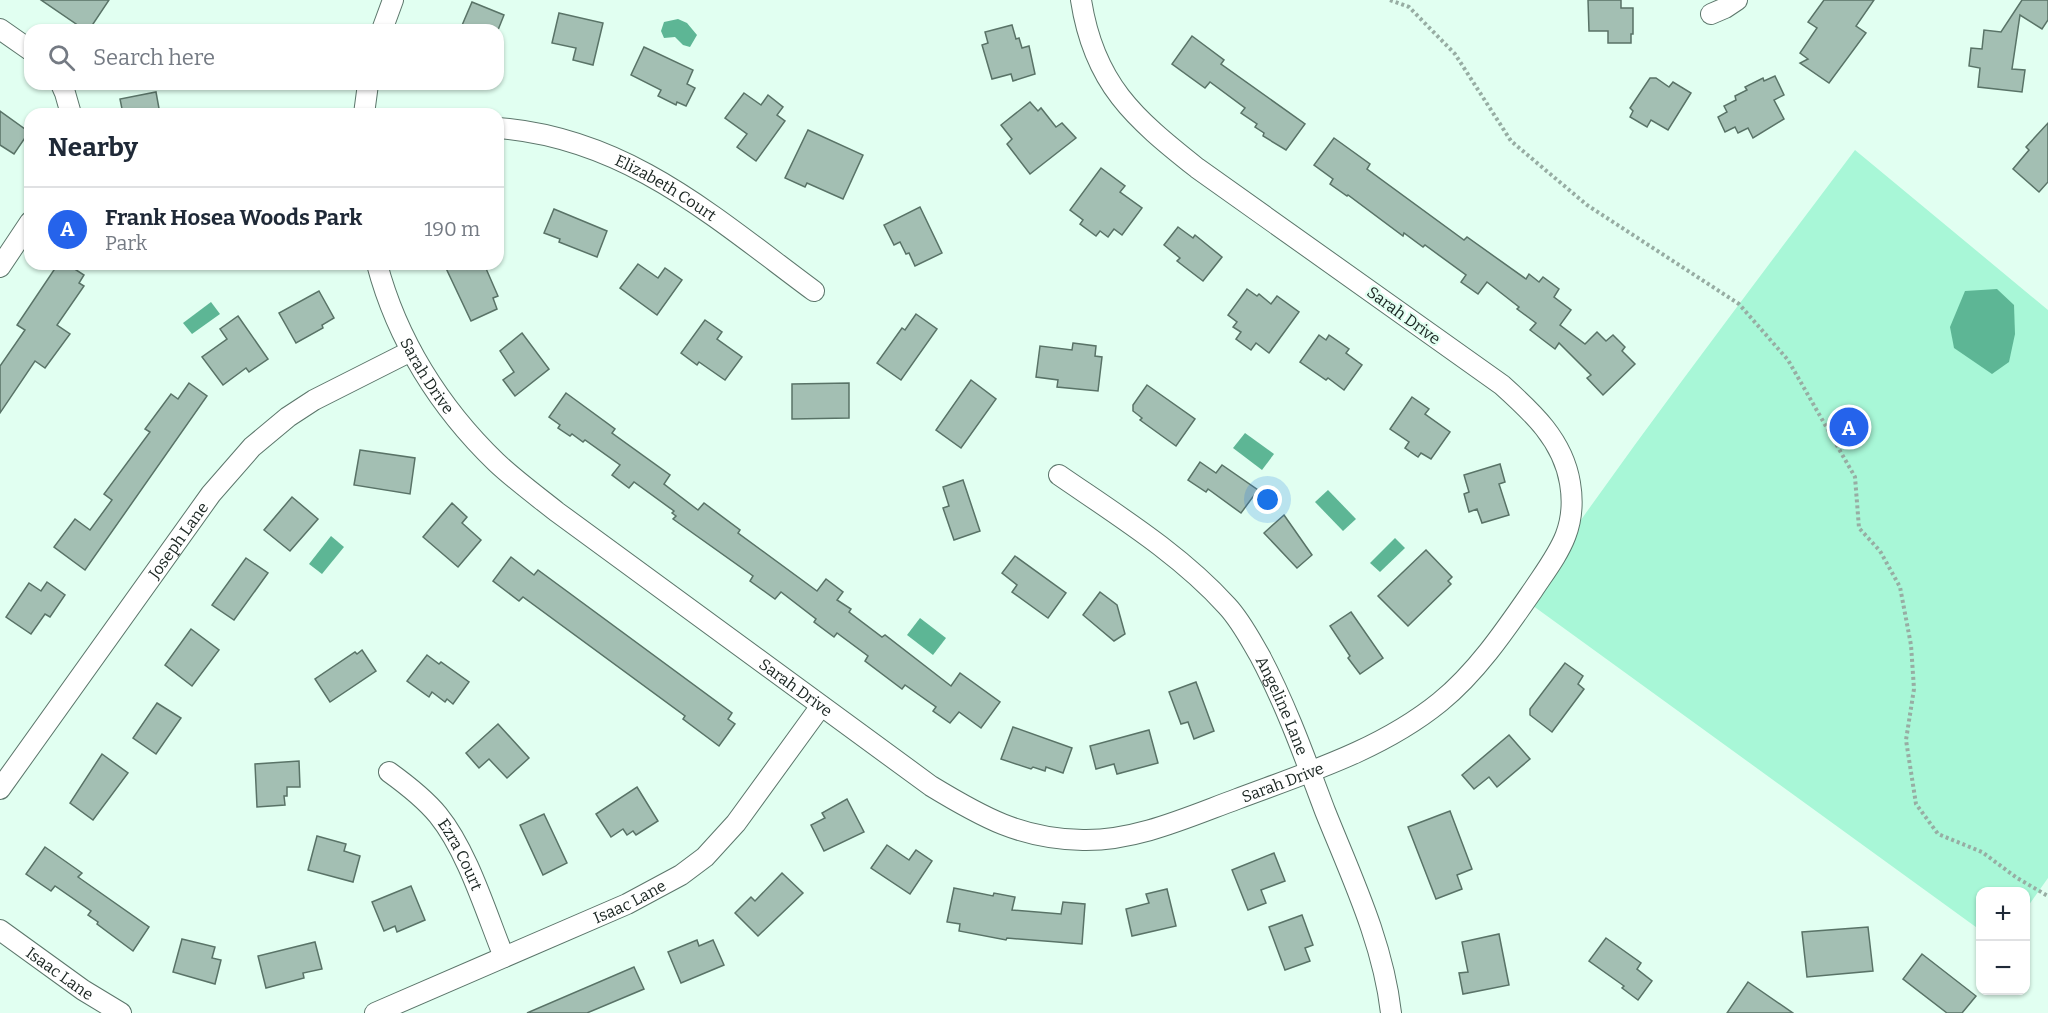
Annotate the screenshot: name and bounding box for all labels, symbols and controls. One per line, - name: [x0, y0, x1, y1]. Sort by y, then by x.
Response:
- search box: [24, 24, 504, 90]
- icon: search: [45, 41, 78, 74]
- text: Search here: [93, 44, 215, 71]
- text: Nearby: [48, 132, 138, 163]
- street label: Elizabeth Court: [612, 151, 720, 225]
- text: Frank Hosea Woods Park: [105, 204, 362, 231]
- text: A: [60, 217, 75, 241]
- text: 190 m: [424, 217, 480, 241]
- text: Park: [105, 231, 147, 255]
- street label: Sarah Drive: [1363, 282, 1444, 348]
- street label: Sarah Drive: [396, 335, 458, 418]
- pin: A: [1830, 404, 1868, 450]
- your location: [1253, 485, 1282, 514]
- street label: Joseph Lane: [144, 498, 212, 583]
- street label: Angeline Lane: [1252, 653, 1312, 758]
- street label: Sarah Drive: [755, 654, 836, 721]
- street label: Sarah Drive: [1239, 758, 1326, 806]
- street label: Ezra Court: [434, 815, 486, 893]
- street label: Isaac Lane: [591, 876, 669, 927]
- map controls: [1976, 887, 2030, 995]
- button: +: [1976, 887, 2030, 941]
- button: −: [1976, 941, 2030, 995]
- street label: Isaac Lane: [22, 943, 97, 1004]

